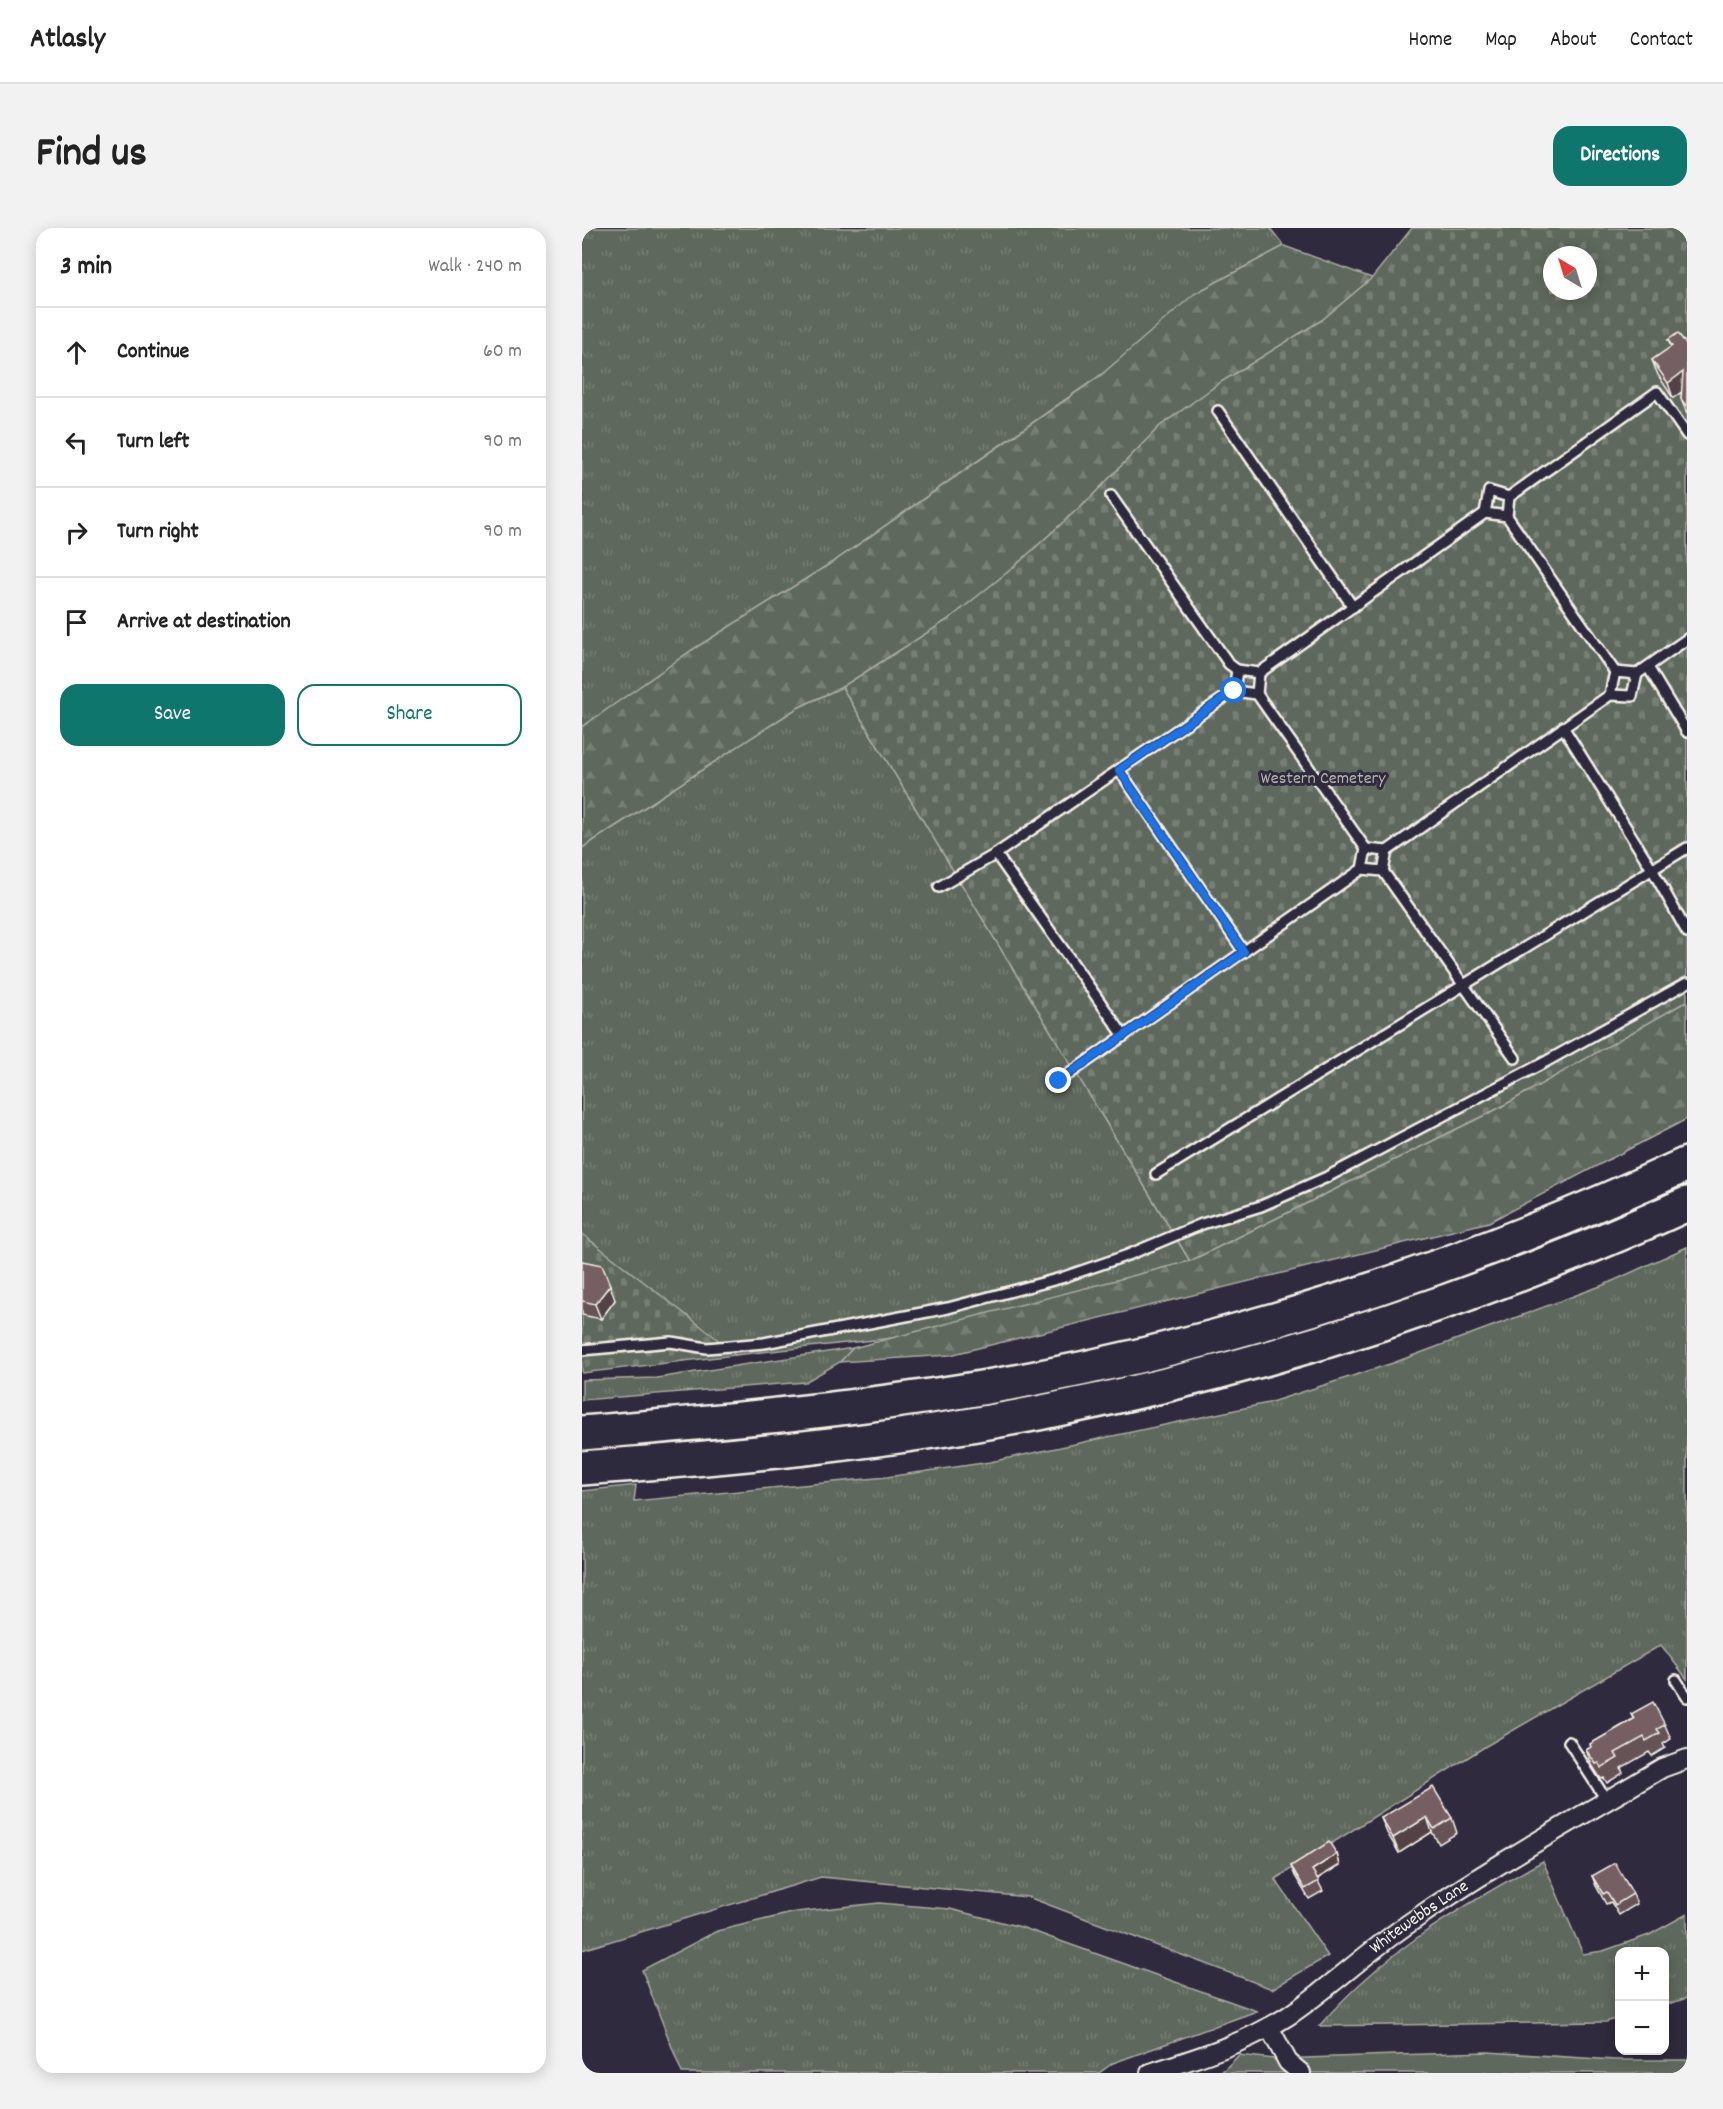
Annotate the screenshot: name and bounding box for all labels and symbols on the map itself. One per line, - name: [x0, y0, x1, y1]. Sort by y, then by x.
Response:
- north arrow: [1543, 246, 1597, 300]
- route start: [1220, 677, 1246, 703]
- park label: Western Cemetery: [1260, 767, 1386, 792]
- route end: [1045, 1067, 1071, 1093]
- street label: Whitewebbs Lane: [1364, 1874, 1474, 1961]

